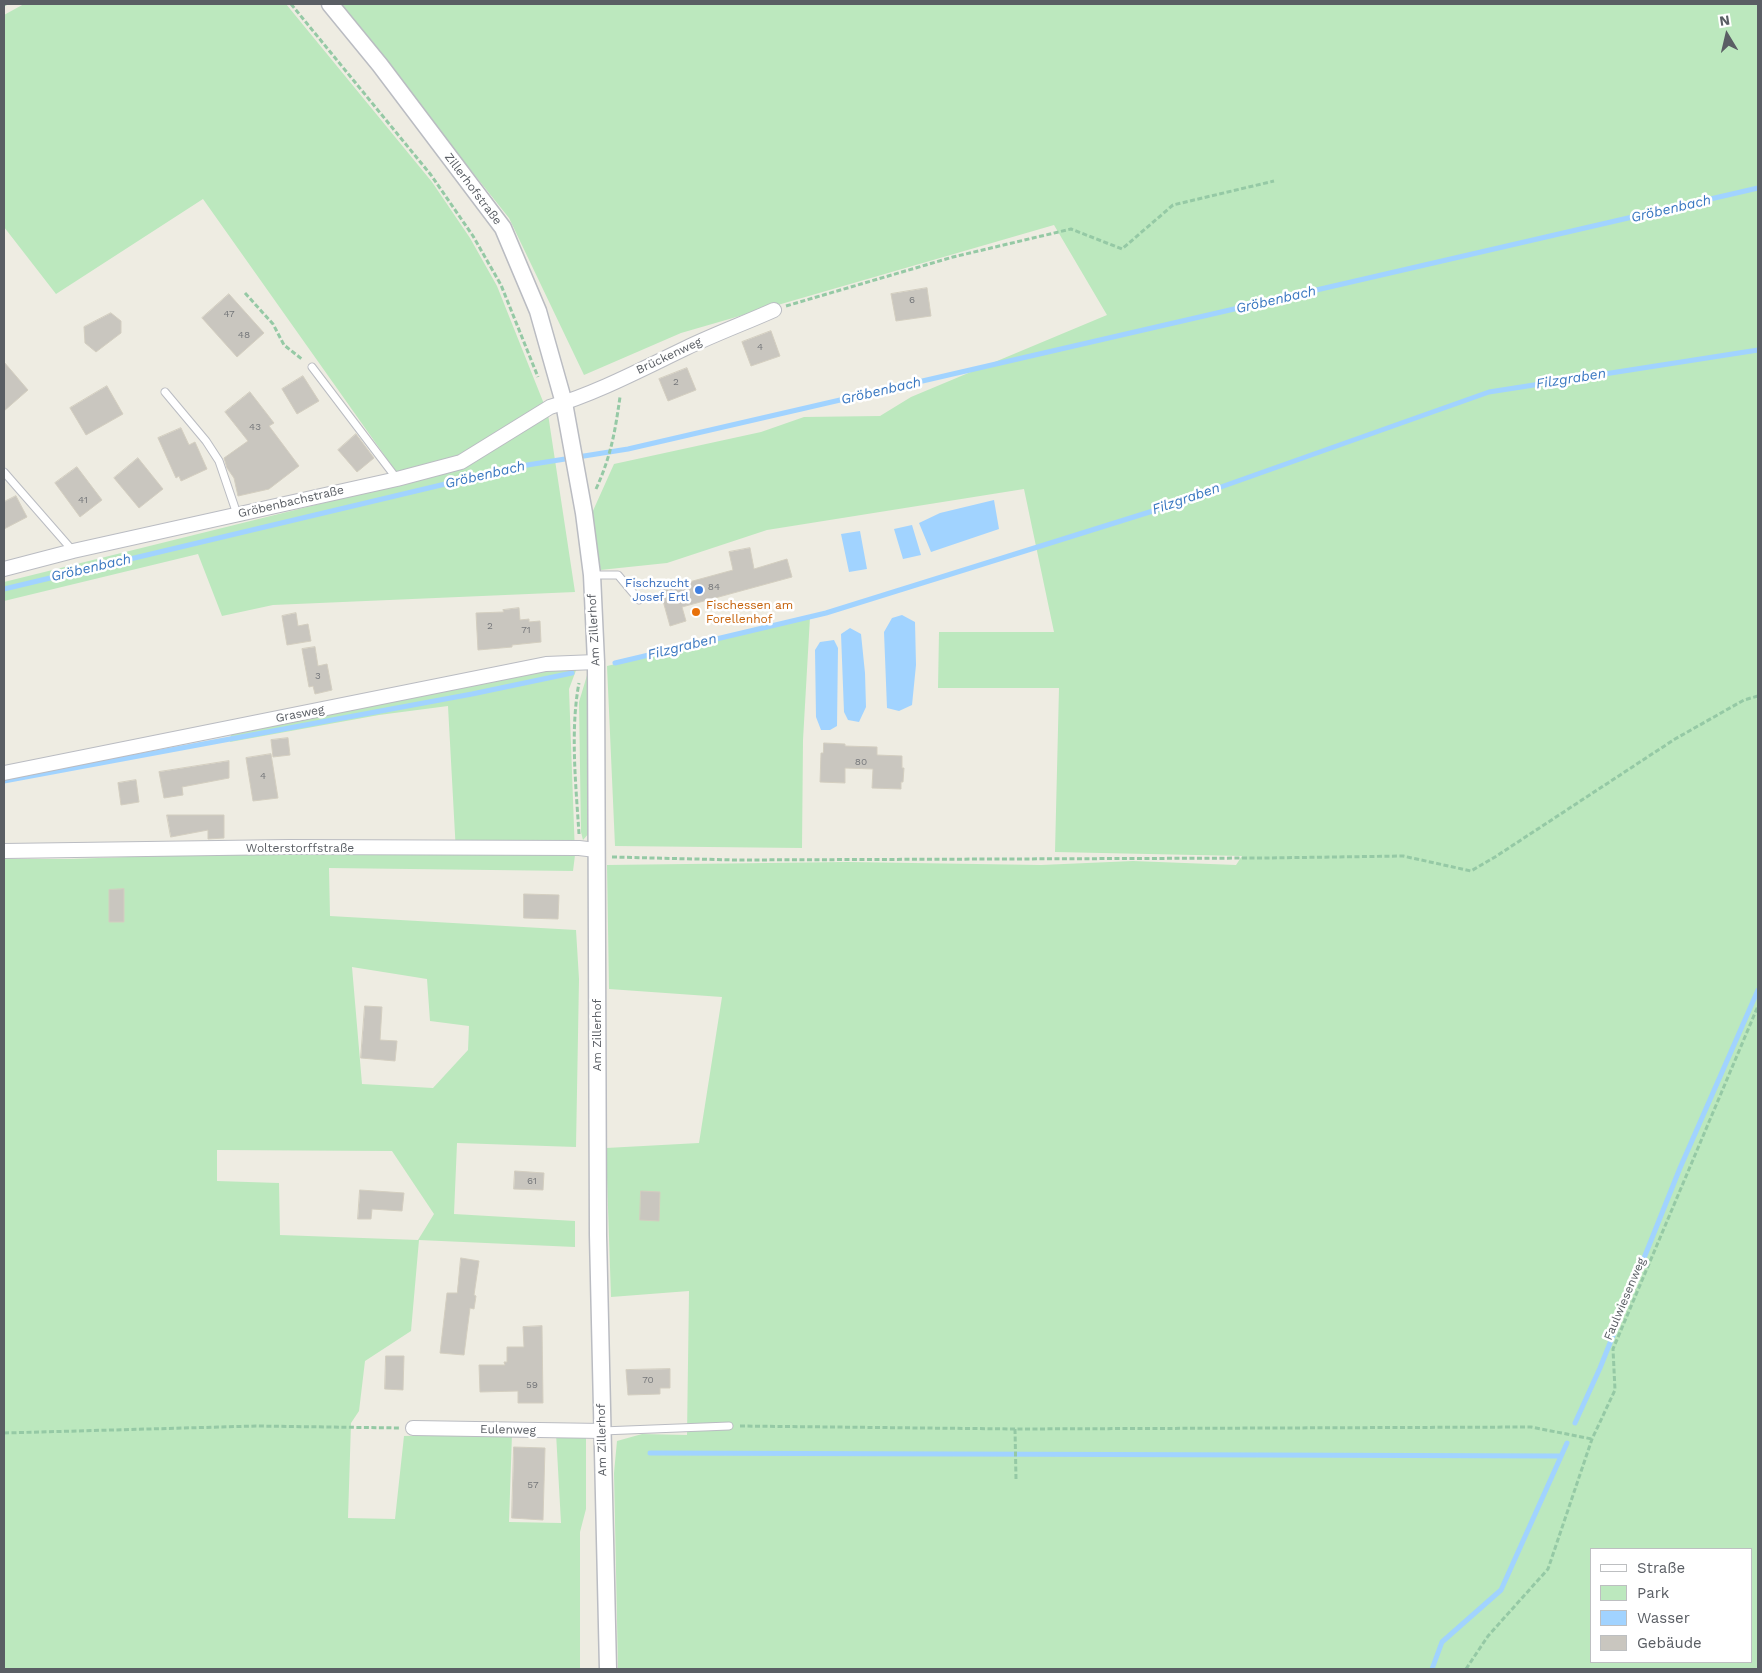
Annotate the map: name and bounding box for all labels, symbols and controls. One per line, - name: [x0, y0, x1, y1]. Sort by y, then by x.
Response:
- north arrow: [1702, 10, 1752, 60]
- text: N: [1718, 11, 1731, 29]
- street label: Zillerhofstraße: [441, 150, 505, 228]
- water label: Gröbenbach: [1629, 192, 1713, 226]
- water label: Gröbenbach: [1234, 283, 1318, 317]
- house number: 6: [909, 294, 915, 306]
- house number: 47: [223, 308, 235, 320]
- house number: 48: [238, 329, 250, 341]
- street label: Brückenweg: [634, 335, 704, 377]
- house number: 4: [757, 341, 763, 353]
- water label: Filzgraben: [1535, 365, 1607, 393]
- water label: Gröbenbach: [839, 374, 923, 408]
- house number: 2: [673, 376, 679, 388]
- house number: 43: [249, 421, 261, 433]
- water label: Gröbenbach: [443, 458, 527, 492]
- water label: Filzgraben: [1150, 480, 1222, 518]
- street label: Gröbenbachstraße: [237, 483, 345, 521]
- house number: 41: [78, 494, 88, 506]
- water label: Gröbenbach: [49, 551, 133, 585]
- place label: Fischzucht Josef Ertl: [625, 576, 689, 604]
- house number: 84: [708, 581, 720, 593]
- marker: Fischzucht Josef Ertl: [693, 584, 705, 596]
- street label: Am Zillerhof: [585, 593, 603, 667]
- place label: Fischessen am Forellenhof: [706, 598, 793, 626]
- marker: Fischessen am Forellenhof: [690, 606, 702, 618]
- house number: 2: [487, 620, 493, 632]
- house number: 71: [521, 624, 531, 636]
- water label: Filzgraben: [646, 630, 718, 664]
- house number: 3: [315, 670, 321, 682]
- street label: Grasweg: [274, 702, 326, 726]
- house number: 80: [855, 756, 867, 768]
- house number: 4: [260, 770, 266, 782]
- street label: Wolterstorffstraße: [246, 841, 354, 855]
- street label: Am Zillerhof: [590, 999, 604, 1071]
- house number: 61: [527, 1175, 537, 1187]
- street label: Faulwiesenweg: [1601, 1256, 1649, 1342]
- house number: 70: [642, 1374, 654, 1386]
- house number: 59: [526, 1379, 538, 1391]
- street label: Am Zillerhof: [594, 1404, 610, 1476]
- street label: Eulenweg: [480, 1422, 536, 1438]
- house number: 57: [527, 1479, 539, 1491]
- legend: [1590, 1548, 1752, 1663]
- text: Straße: [1637, 1559, 1685, 1577]
- text: Park: [1637, 1584, 1669, 1602]
- text: Wasser: [1637, 1609, 1690, 1627]
- text: Gebäude: [1637, 1634, 1702, 1652]

